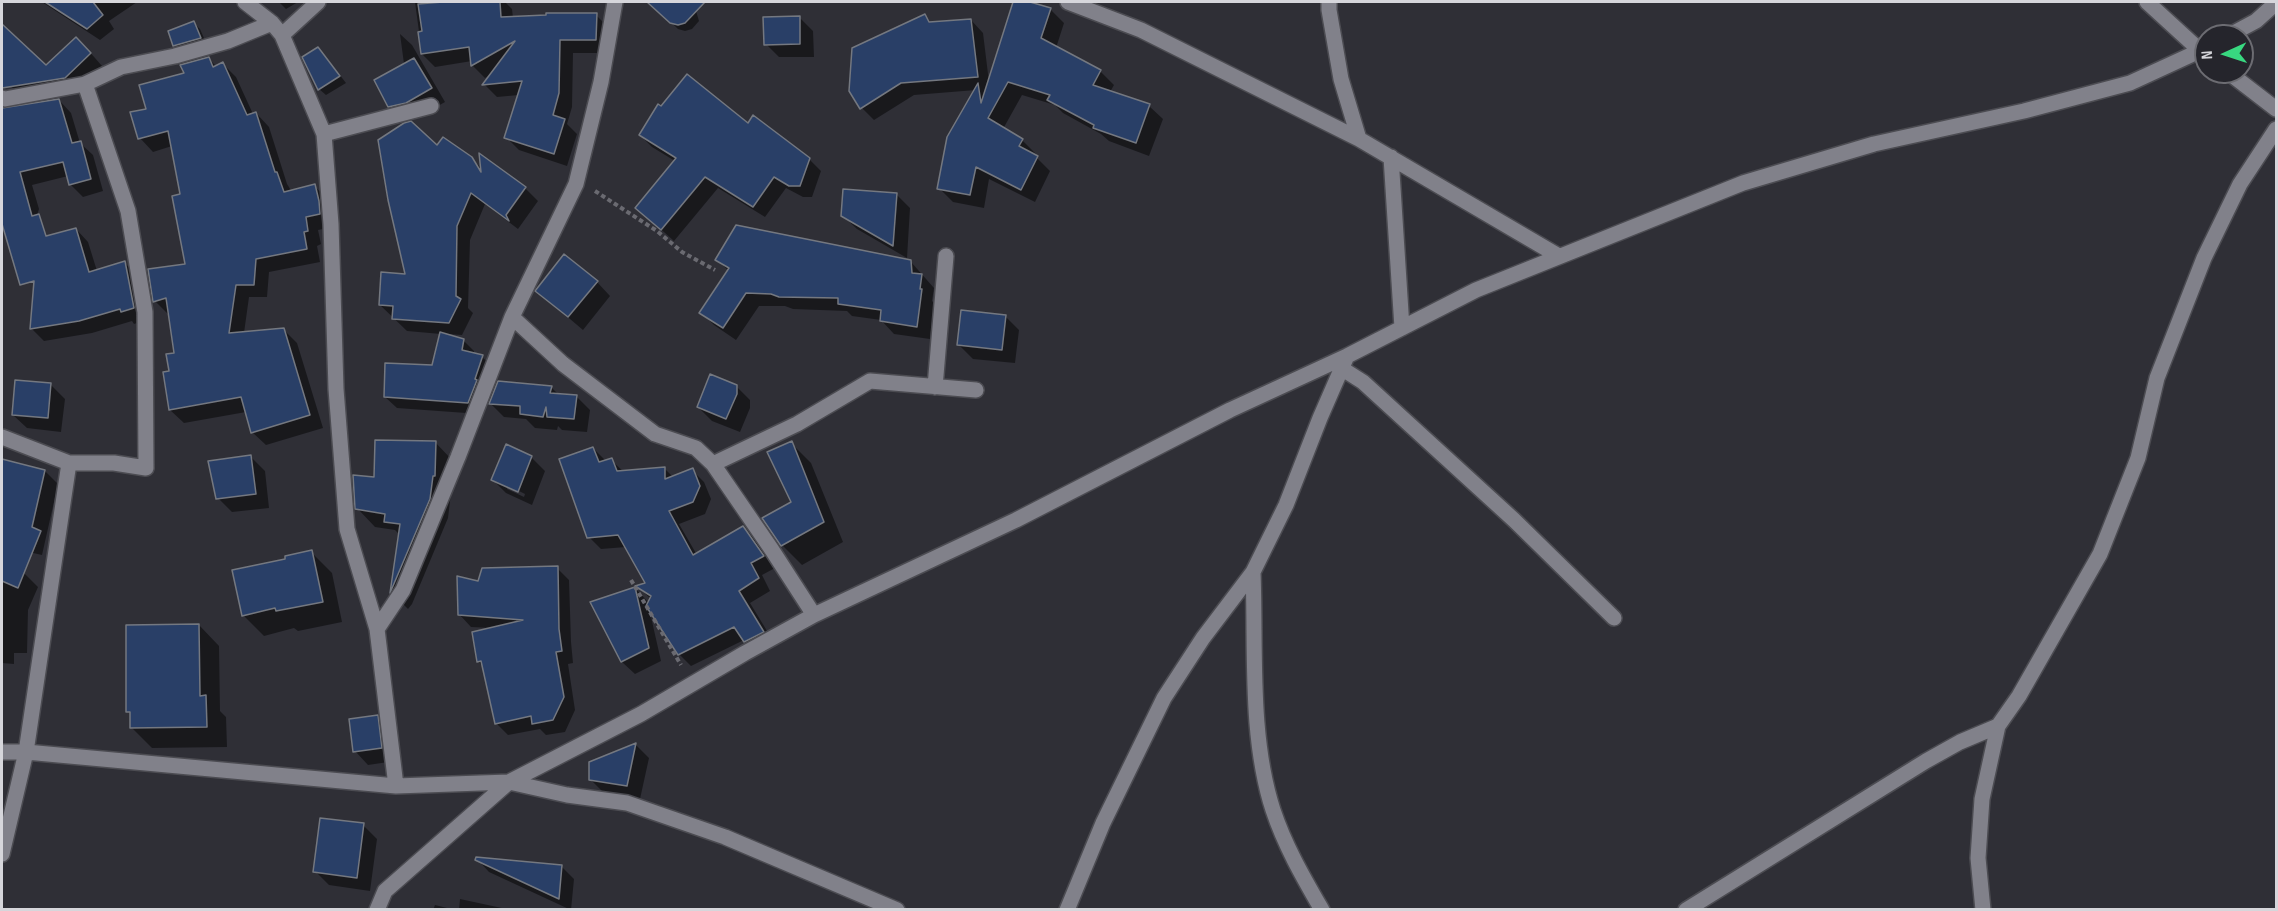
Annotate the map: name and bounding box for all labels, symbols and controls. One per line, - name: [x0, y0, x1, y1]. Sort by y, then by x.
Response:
- north arrow: [2194, 24, 2254, 84]
- text: N: [2198, 50, 2217, 60]

